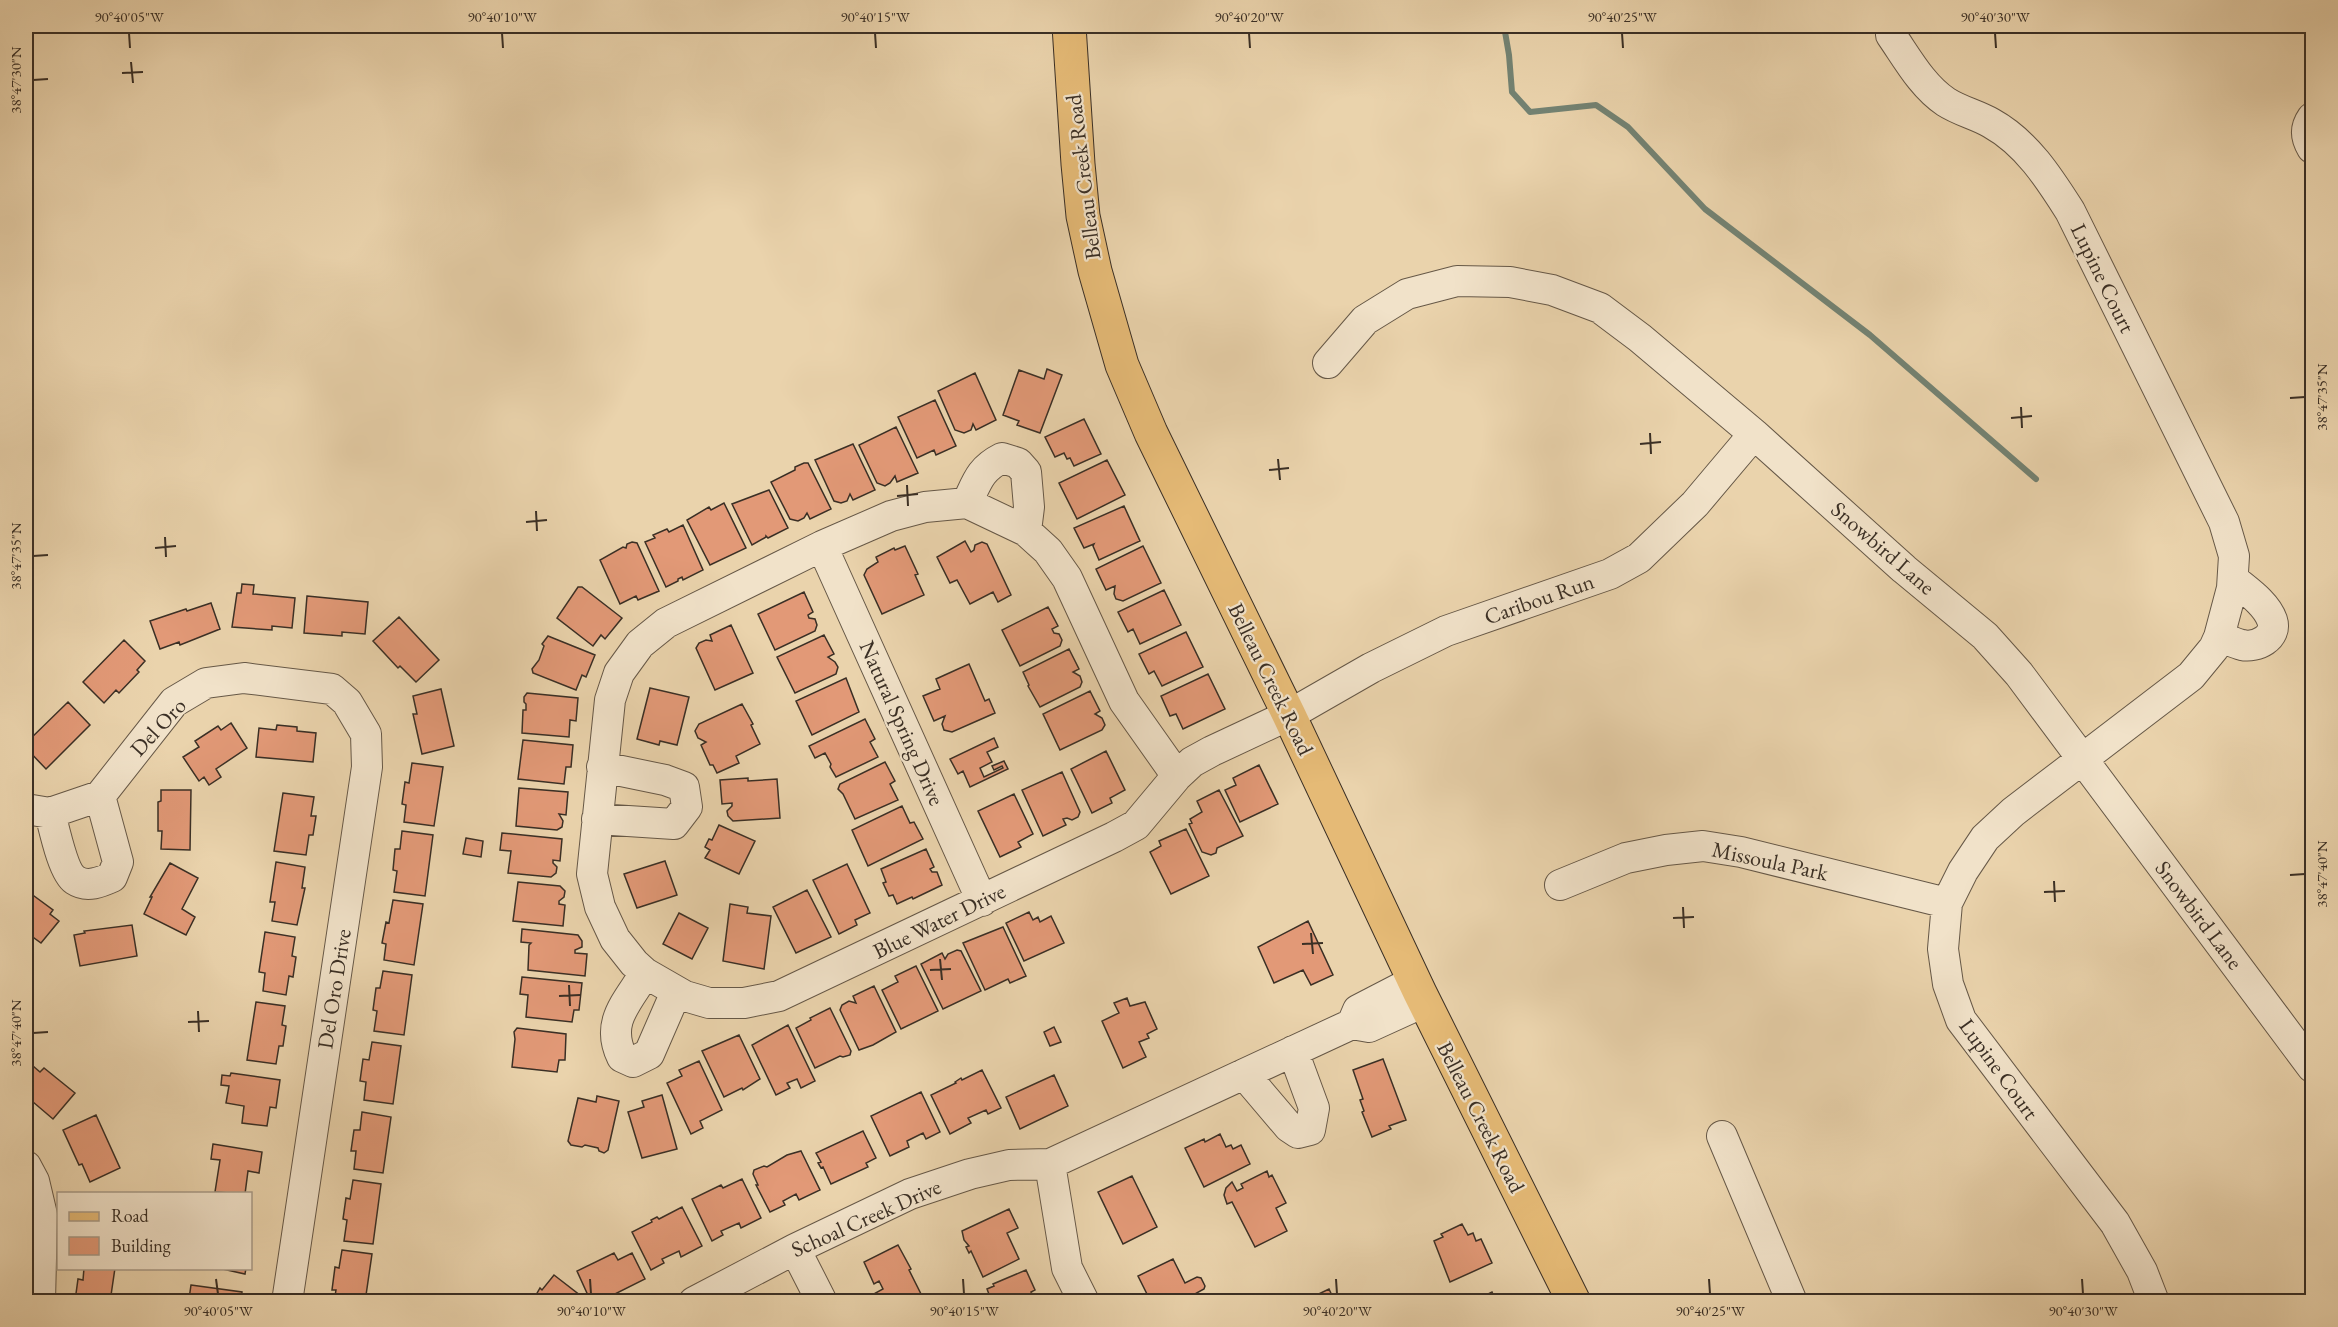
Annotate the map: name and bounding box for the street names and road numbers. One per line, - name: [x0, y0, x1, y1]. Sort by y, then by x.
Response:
- street label: Belleau Creek Road: [1058, 92, 1108, 261]
- street label: Lupine Court: [2064, 219, 2142, 338]
- street label: Snowbird Lane: [1825, 495, 1941, 601]
- street label: Caribou Run: [1480, 567, 1598, 631]
- street label: Belleau Creek Road: [1222, 598, 1321, 761]
- street label: Natural Spring Drive: [853, 636, 952, 810]
- street label: Del Oro: [124, 691, 193, 762]
- street label: Missoula Park: [1709, 835, 1831, 888]
- street label: Snowbird Lane: [2149, 855, 2250, 976]
- street label: Blue Water Drive: [868, 876, 1010, 966]
- street label: Del Oro Drive: [310, 926, 358, 1051]
- street label: Lupine Court: [1953, 1013, 2046, 1125]
- street label: Belleau Creek Road: [1430, 1036, 1532, 1198]
- street label: Schoal Creek Drive: [787, 1172, 946, 1264]

